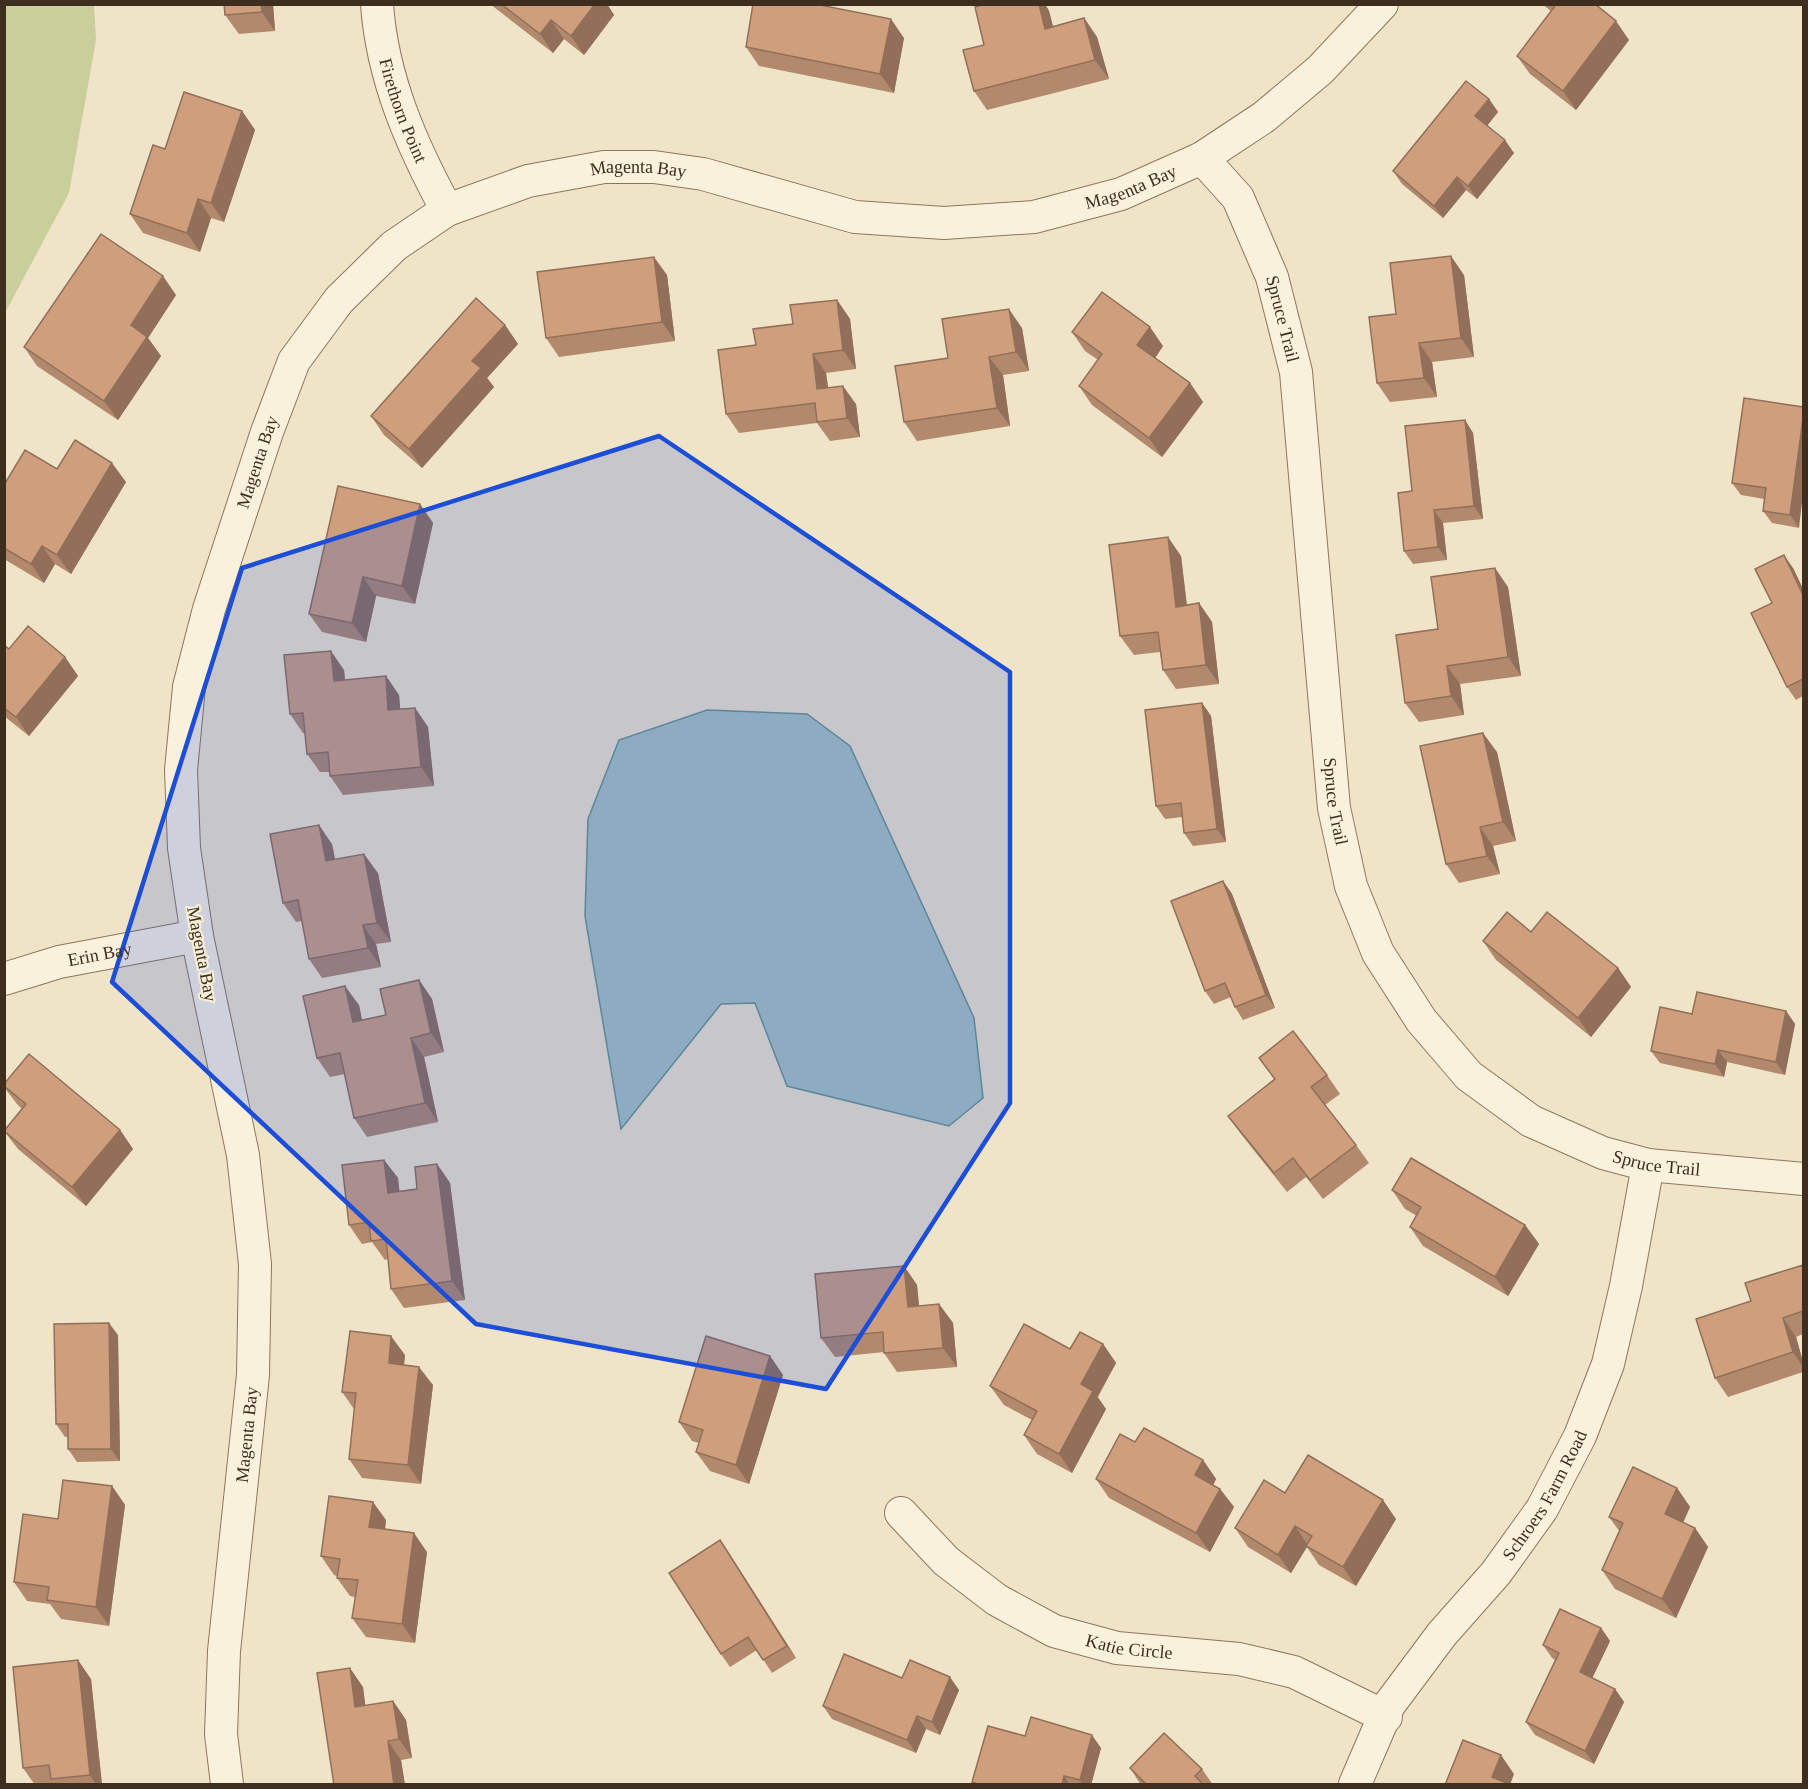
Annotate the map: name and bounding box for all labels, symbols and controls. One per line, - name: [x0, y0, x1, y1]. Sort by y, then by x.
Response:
- street label: Firethorn Point: [375, 56, 431, 166]
- street label: Magenta Bay: [588, 157, 688, 181]
- street label: Magenta Bay: [1083, 161, 1180, 213]
- street label: Spruce Trail: [1262, 273, 1303, 364]
- street label: Magenta Bay: [233, 413, 282, 511]
- street label: Spruce Trail: [1320, 757, 1352, 847]
- street label: Magenta Bay: [183, 905, 221, 1003]
- street label: Erin Bay: [66, 939, 133, 970]
- street label: Spruce Trail: [1610, 1146, 1701, 1180]
- street label: Magenta Bay: [232, 1386, 262, 1484]
- street label: Schroers Farm Road: [1498, 1428, 1591, 1564]
- street label: Katie Circle: [1084, 1630, 1173, 1663]

